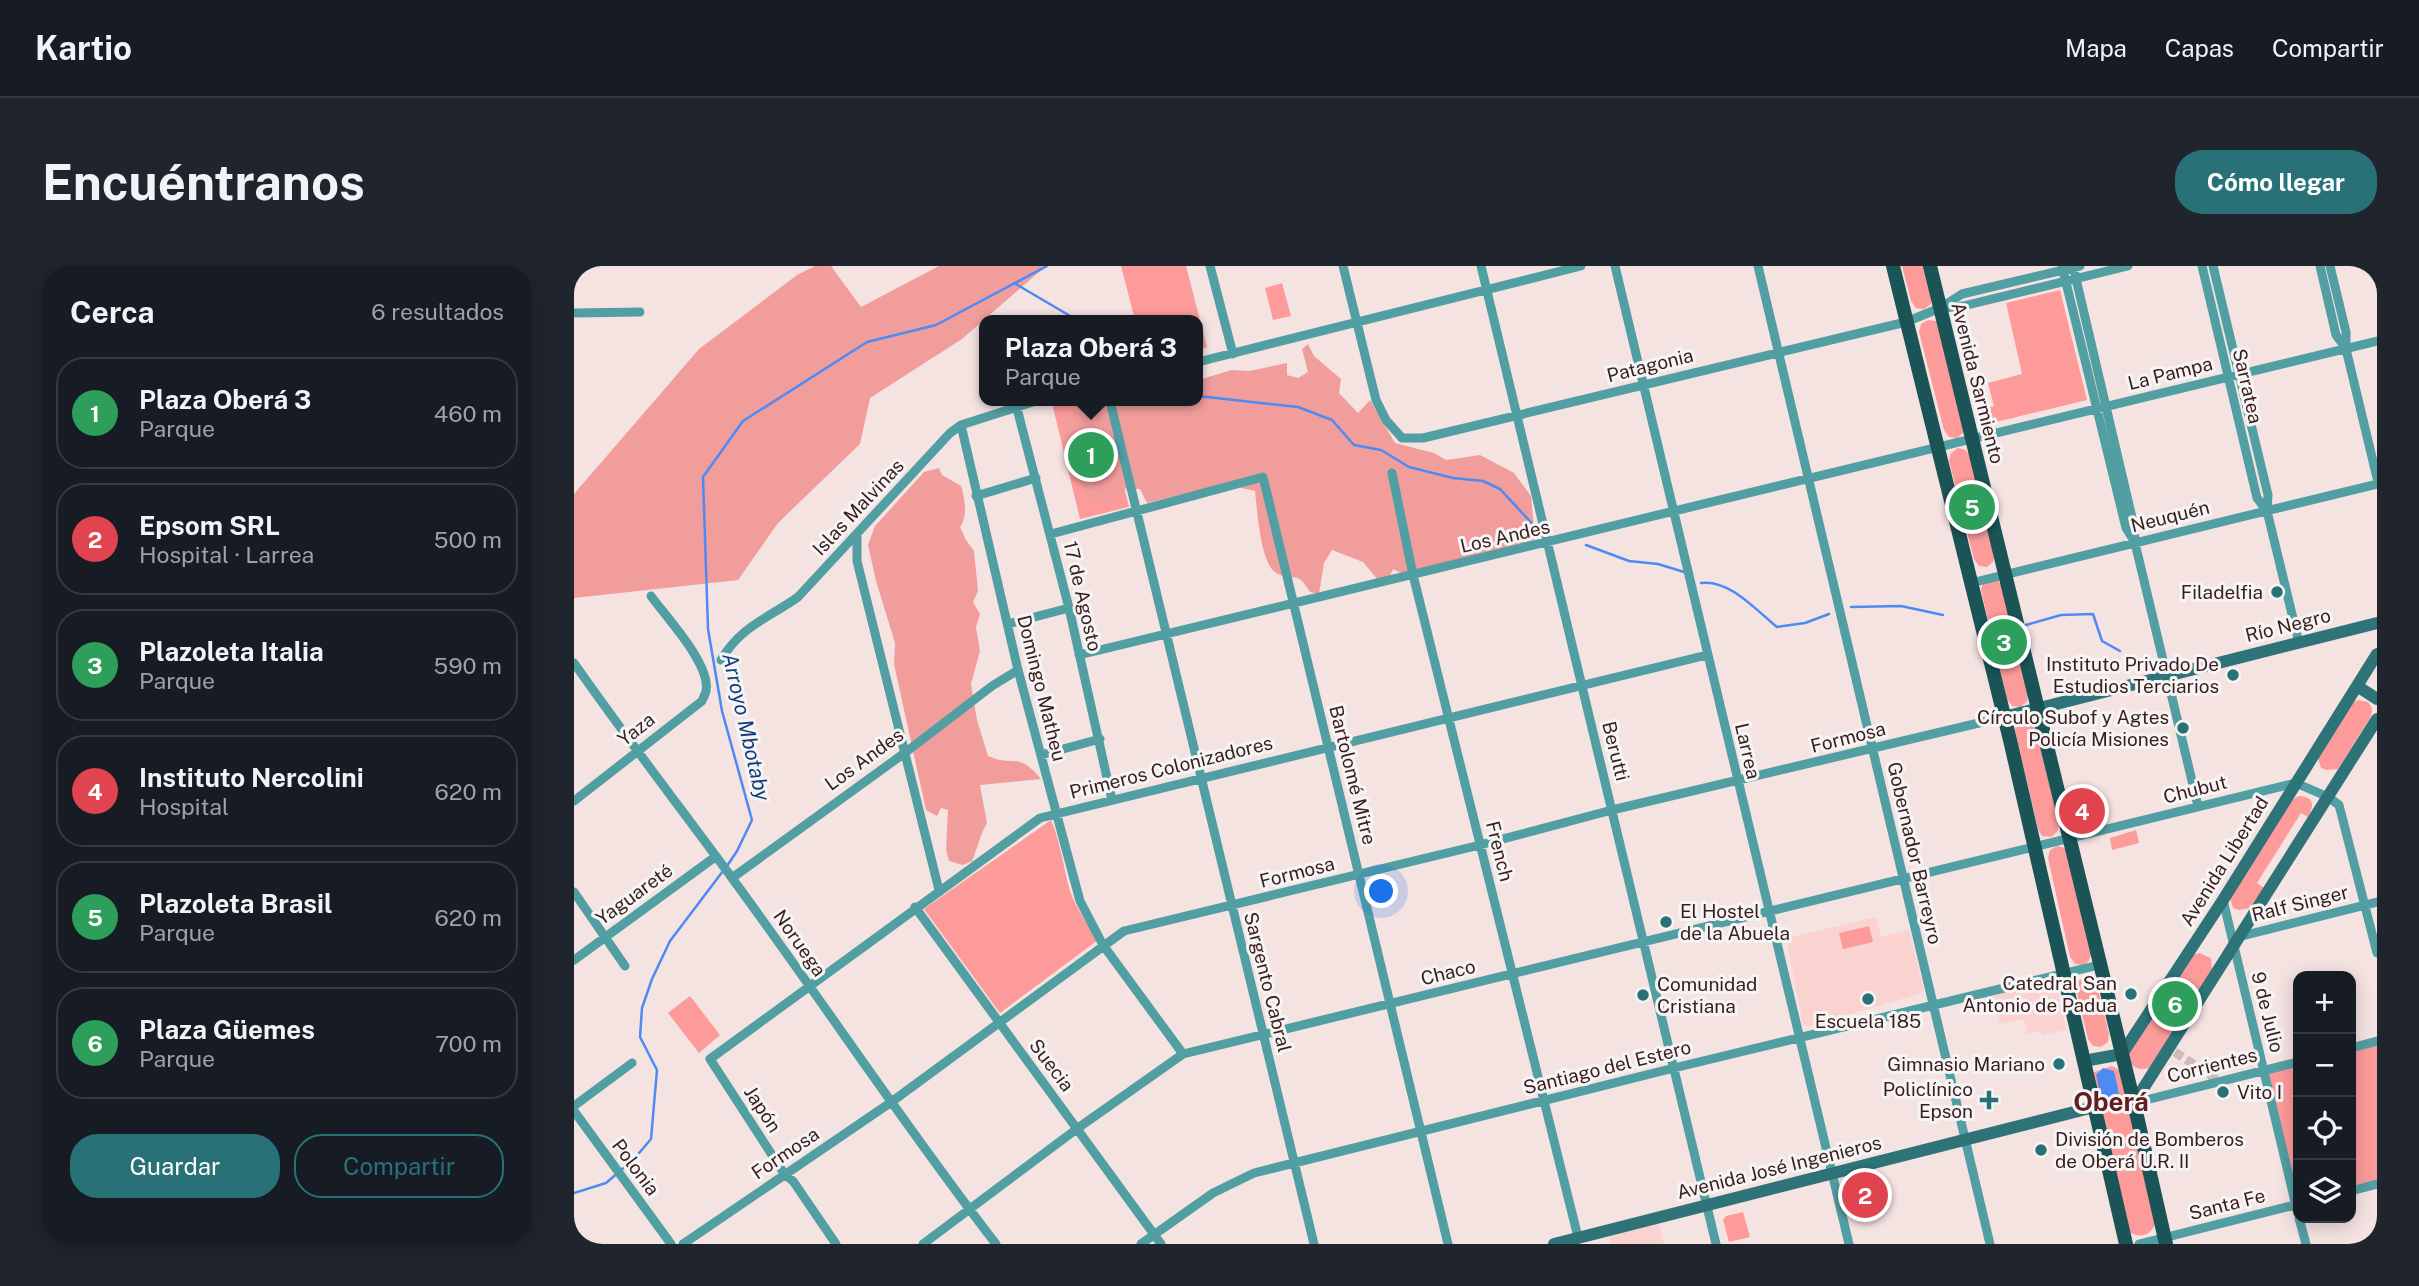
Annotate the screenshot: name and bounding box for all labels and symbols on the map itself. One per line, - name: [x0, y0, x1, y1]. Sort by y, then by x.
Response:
- street label: Avenida Sarmiento: [1947, 300, 2009, 466]
- street label: Patagonia: [1605, 344, 1695, 386]
- street label: Sarratea: [2229, 346, 2267, 426]
- street label: La Pampa: [2125, 352, 2215, 394]
- pin: 1: [1068, 429, 1114, 481]
- street label: Islas Malvinas: [808, 454, 908, 560]
- pin: 5: [1949, 481, 1995, 533]
- street label: Neuquén: [2129, 496, 2211, 536]
- street label: Los Andes: [1458, 515, 1552, 557]
- street label: 17 de Agosto: [1060, 539, 1106, 653]
- place label: Filadelfia: [2181, 581, 2263, 603]
- marker: Filadelfia: [2269, 584, 2285, 600]
- street label: Río Negro: [2243, 604, 2333, 646]
- street label: Domingo Matheu: [1013, 613, 1071, 763]
- pin: 3: [1981, 616, 2027, 668]
- water label: Arroyo Mbotaby: [717, 651, 776, 803]
- place label: Instituto Privado De Estudios Terciarios: [2046, 653, 2219, 697]
- marker: Instituto Privado De Estudios Terciarios: [2225, 667, 2241, 683]
- street label: Bartolomé Mitre: [1325, 703, 1381, 847]
- place label: Círculo Subof y Agtes Policía Misiones: [1977, 706, 2169, 750]
- street label: Yaza: [613, 708, 659, 750]
- street label: Formosa: [1808, 717, 1888, 757]
- street label: Berutti: [1598, 719, 1634, 783]
- marker: Círculo Subof y Agtes Policía Misiones: [2175, 720, 2191, 736]
- street label: Larrea: [1731, 721, 1765, 781]
- street label: Los Andes: [820, 723, 908, 795]
- street label: Primeros Colonizadores: [1067, 731, 1275, 803]
- street label: Gobernador Barreyro: [1883, 760, 1947, 946]
- street label: Chubut: [2161, 770, 2229, 808]
- pin: 4: [2059, 785, 2105, 837]
- street label: Avenida Libertad: [2175, 792, 2273, 930]
- street label: French: [1482, 819, 1518, 883]
- street label: Formosa: [1257, 852, 1337, 892]
- street label: Yaguareté: [591, 859, 677, 929]
- your location: [1364, 874, 1398, 908]
- street label: Ralf Singer: [2249, 880, 2351, 926]
- place label: El Hostel de la Abuela: [1680, 900, 1790, 944]
- street label: Noruega: [769, 905, 831, 981]
- street label: Sargento Cabral: [1240, 910, 1296, 1054]
- marker: El Hostel de la Abuela: [1658, 914, 1674, 930]
- street label: Chaco: [1418, 955, 1478, 989]
- street label: 9 de Julio: [2247, 969, 2289, 1055]
- place label: Catedral San Antonio de Padua: [1963, 972, 2117, 1016]
- place label: Comunidad Cristiana: [1657, 973, 1757, 1017]
- pin: 6: [2152, 978, 2198, 1030]
- marker: Catedral San Antonio de Padua: [2123, 986, 2139, 1002]
- marker: Comunidad Cristiana: [1635, 987, 1651, 1003]
- marker: Escuela 185: [1860, 991, 1876, 1007]
- place label: Escuela 185: [1815, 1010, 1921, 1032]
- street label: Suecia: [1025, 1034, 1079, 1096]
- street label: Santiago del Estero: [1521, 1035, 1693, 1099]
- street label: Corrientes: [2165, 1043, 2259, 1087]
- place label: Gimnasio Mariano: [1887, 1053, 2045, 1075]
- marker: Gimnasio Mariano: [2051, 1056, 2067, 1072]
- place label: Policlínico Epson: [1883, 1078, 1973, 1122]
- place label: Vito I: [2237, 1081, 2282, 1103]
- street label: Japón: [740, 1082, 786, 1136]
- marker: Vito I: [2215, 1084, 2231, 1100]
- district label: Oberá: [2073, 1086, 2149, 1117]
- marker: Policlínico Epson: [1979, 1090, 1999, 1110]
- street label: Formosa: [747, 1123, 823, 1183]
- place label: División de Bomberos de Oberá U.R. II: [2055, 1128, 2244, 1172]
- street label: Avenida José Ingenieros: [1674, 1131, 1884, 1203]
- street label: Polonia: [608, 1134, 664, 1200]
- marker: División de Bomberos de Oberá U.R. II: [2033, 1142, 2049, 1158]
- pin: 2: [1842, 1169, 1888, 1221]
- street label: Santa Fe: [2187, 1184, 2267, 1224]

